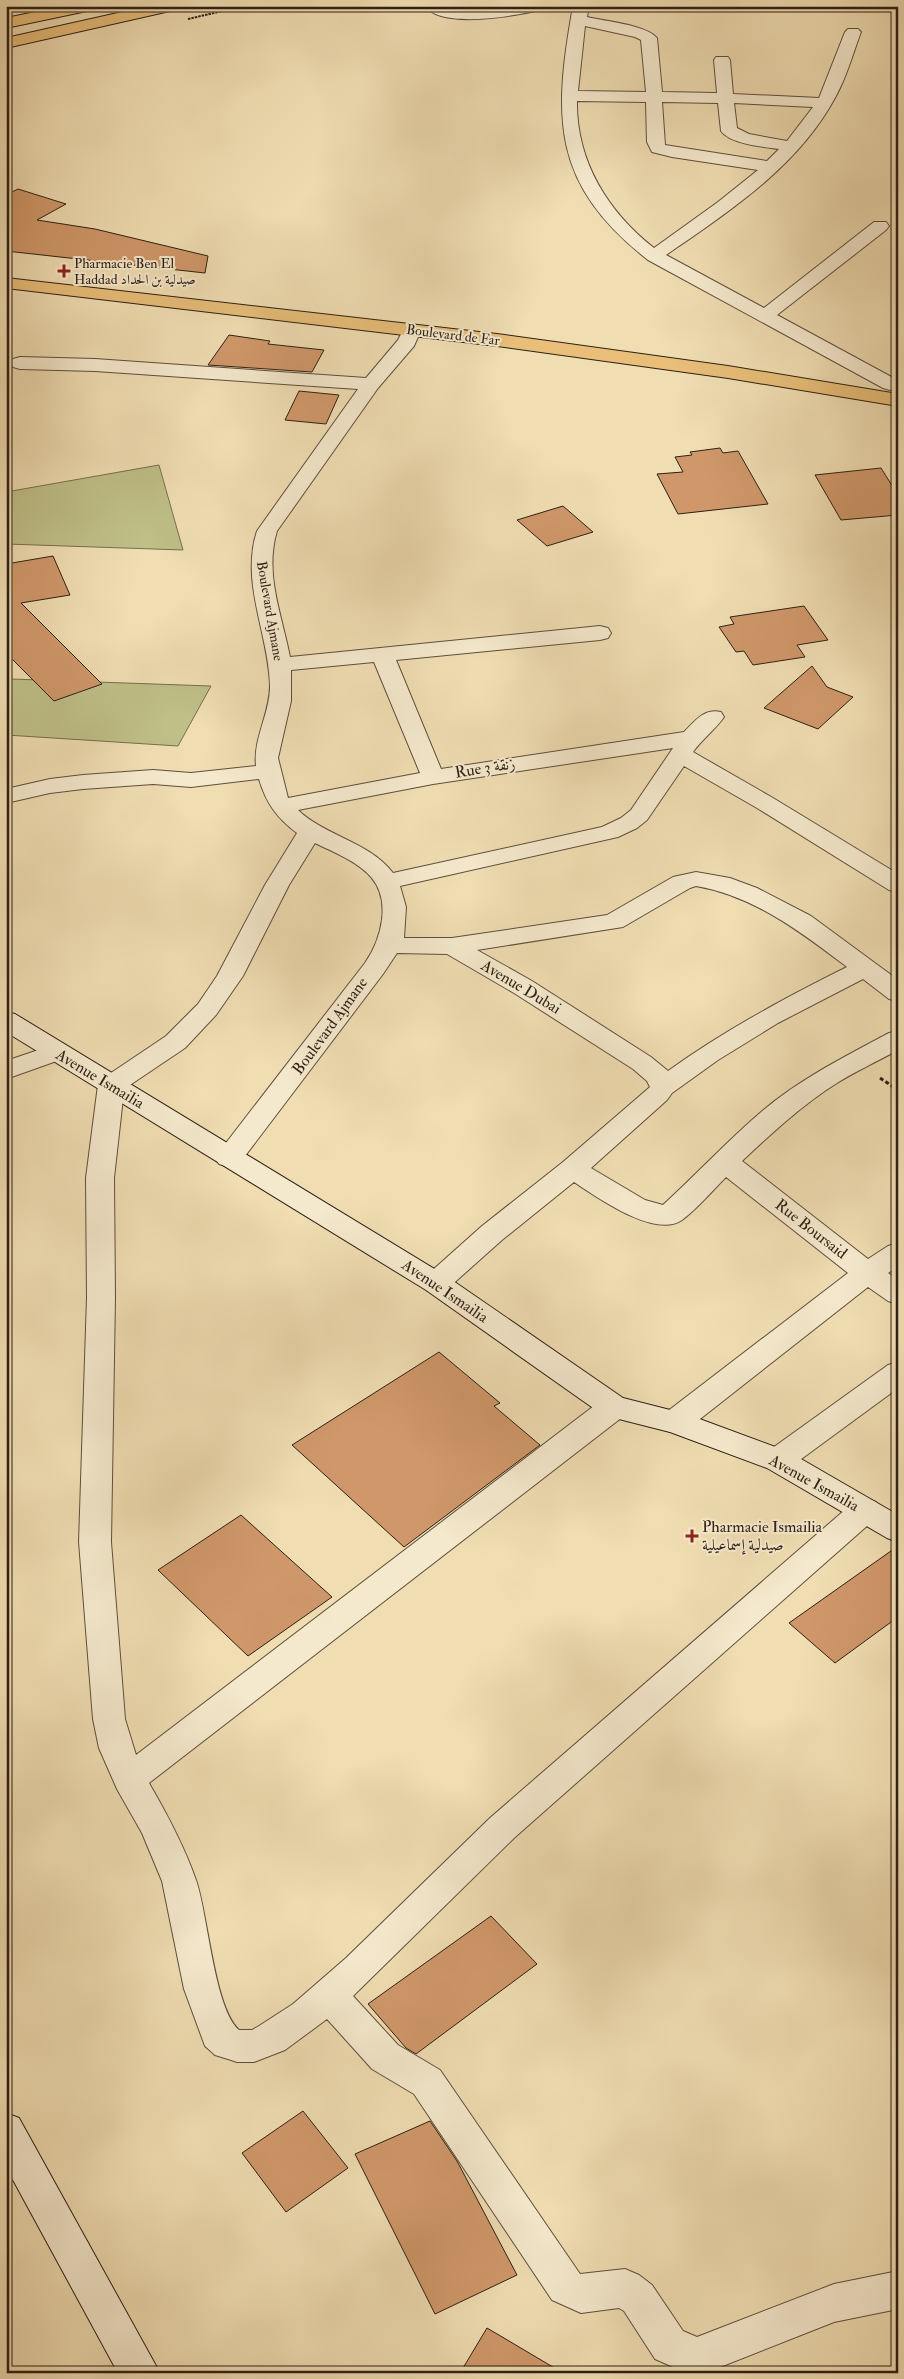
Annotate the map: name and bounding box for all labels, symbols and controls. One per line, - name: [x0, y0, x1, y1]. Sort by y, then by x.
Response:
- place label: Pharmacie Ben El Haddad صيدلية بن الحداد: [74, 255, 196, 288]
- marker: Pharmacie Ben El Haddad صيدلية بن الحداد: [58, 265, 70, 277]
- street label: Boulevard de Far: [405, 321, 502, 349]
- street label: Boulevard Ajmane: [253, 560, 287, 662]
- street label: Rue 3 زنقة: [453, 753, 517, 783]
- street label: Avenue Dubai: [477, 955, 565, 1019]
- street label: Boulevard Ajmane: [288, 973, 372, 1079]
- street label: Avenue Ismailia: [51, 1044, 148, 1113]
- street label: Rue Boursaid: [771, 1195, 851, 1263]
- street label: Avenue Ismailia: [397, 1254, 492, 1327]
- street label: Avenue Ismailia: [765, 1450, 863, 1516]
- place label: Pharmacie Ismailia صيدلية إسماعيلية: [702, 1517, 823, 1555]
- marker: Pharmacie Ismailia صيدلية إسماعيلية: [686, 1530, 698, 1542]

